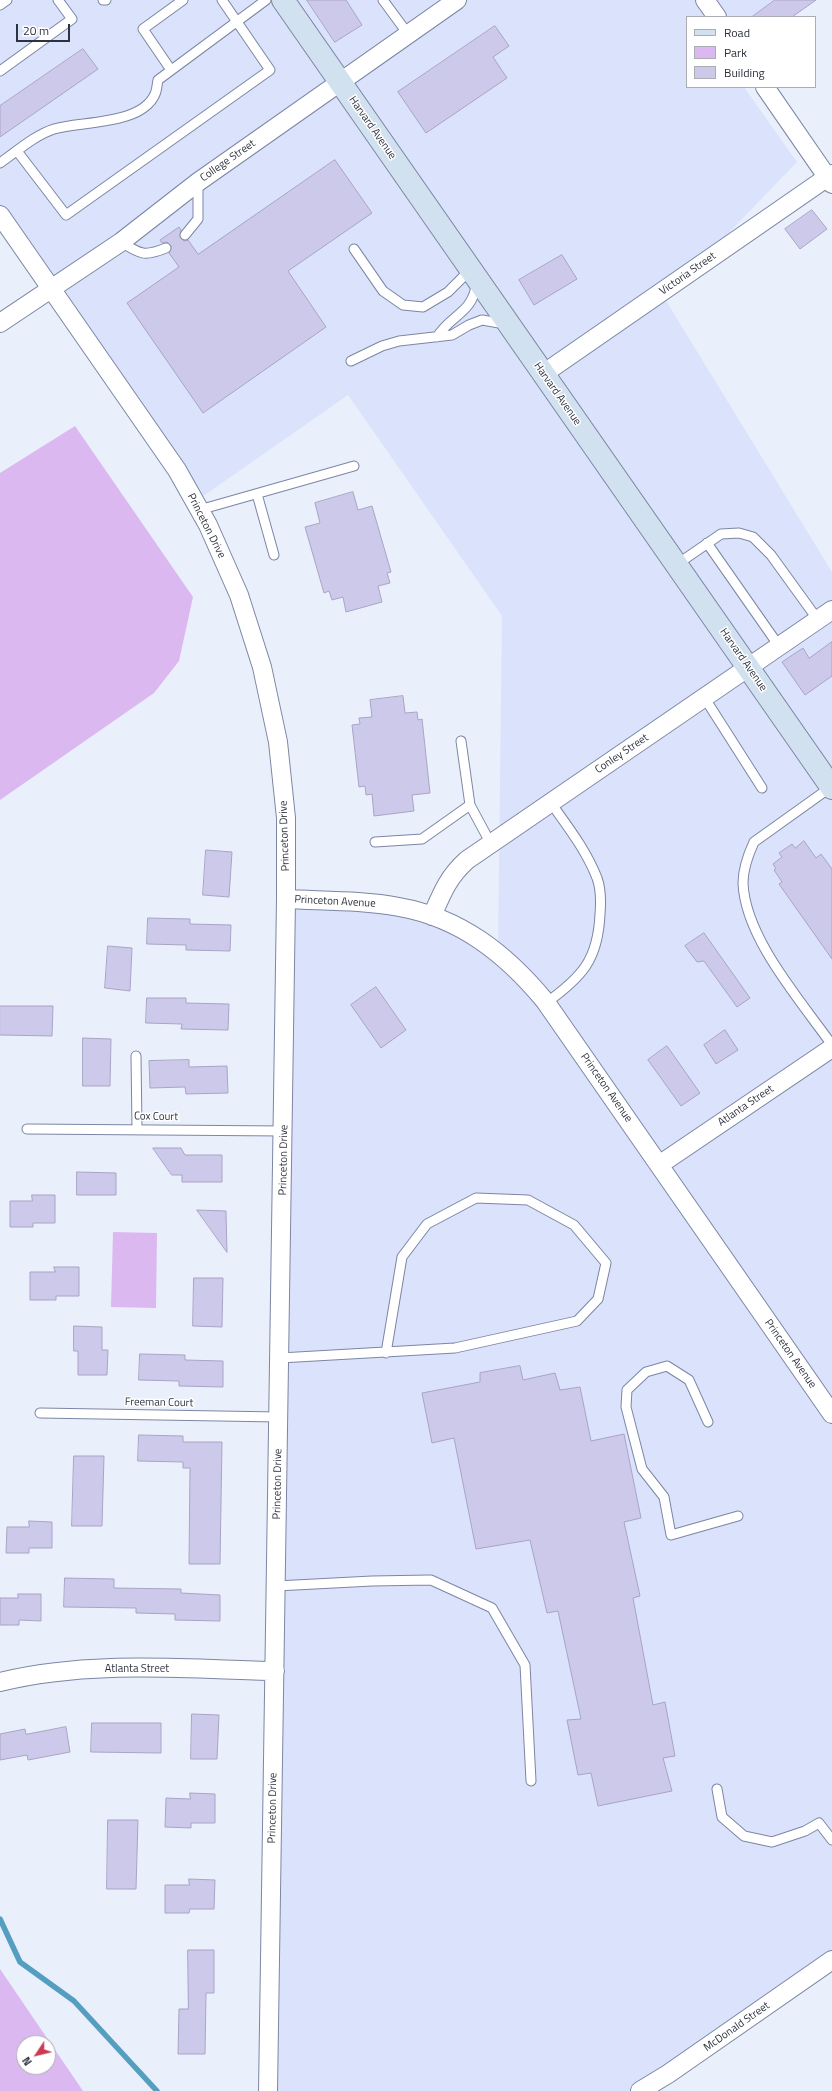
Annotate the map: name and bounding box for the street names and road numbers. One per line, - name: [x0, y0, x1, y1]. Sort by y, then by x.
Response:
- street label: Harvard Avenue: [345, 94, 399, 162]
- street label: College Street: [198, 137, 258, 185]
- street label: Victoria Street: [657, 250, 719, 298]
- street label: Harvard Avenue: [530, 360, 584, 428]
- street label: Princeton Drive: [184, 491, 228, 561]
- street label: Harvard Avenue: [716, 626, 770, 694]
- street label: Conley Street: [593, 731, 651, 777]
- street label: Princeton Drive: [277, 800, 293, 872]
- street label: Princeton Avenue: [294, 893, 376, 911]
- street label: Princeton Avenue: [577, 1051, 635, 1125]
- street label: Atlanta Street: [716, 1083, 776, 1129]
- street label: Cox Court: [134, 1110, 178, 1124]
- street label: Princeton Drive: [277, 1124, 291, 1196]
- street label: Princeton Avenue: [761, 1317, 819, 1391]
- street label: Freeman Court: [125, 1396, 193, 1410]
- street label: Princeton Drive: [271, 1448, 285, 1520]
- street label: Atlanta Street: [105, 1662, 169, 1676]
- street label: Princeton Drive: [266, 1772, 280, 1844]
- street label: McDonald Street: [701, 1999, 773, 2055]

